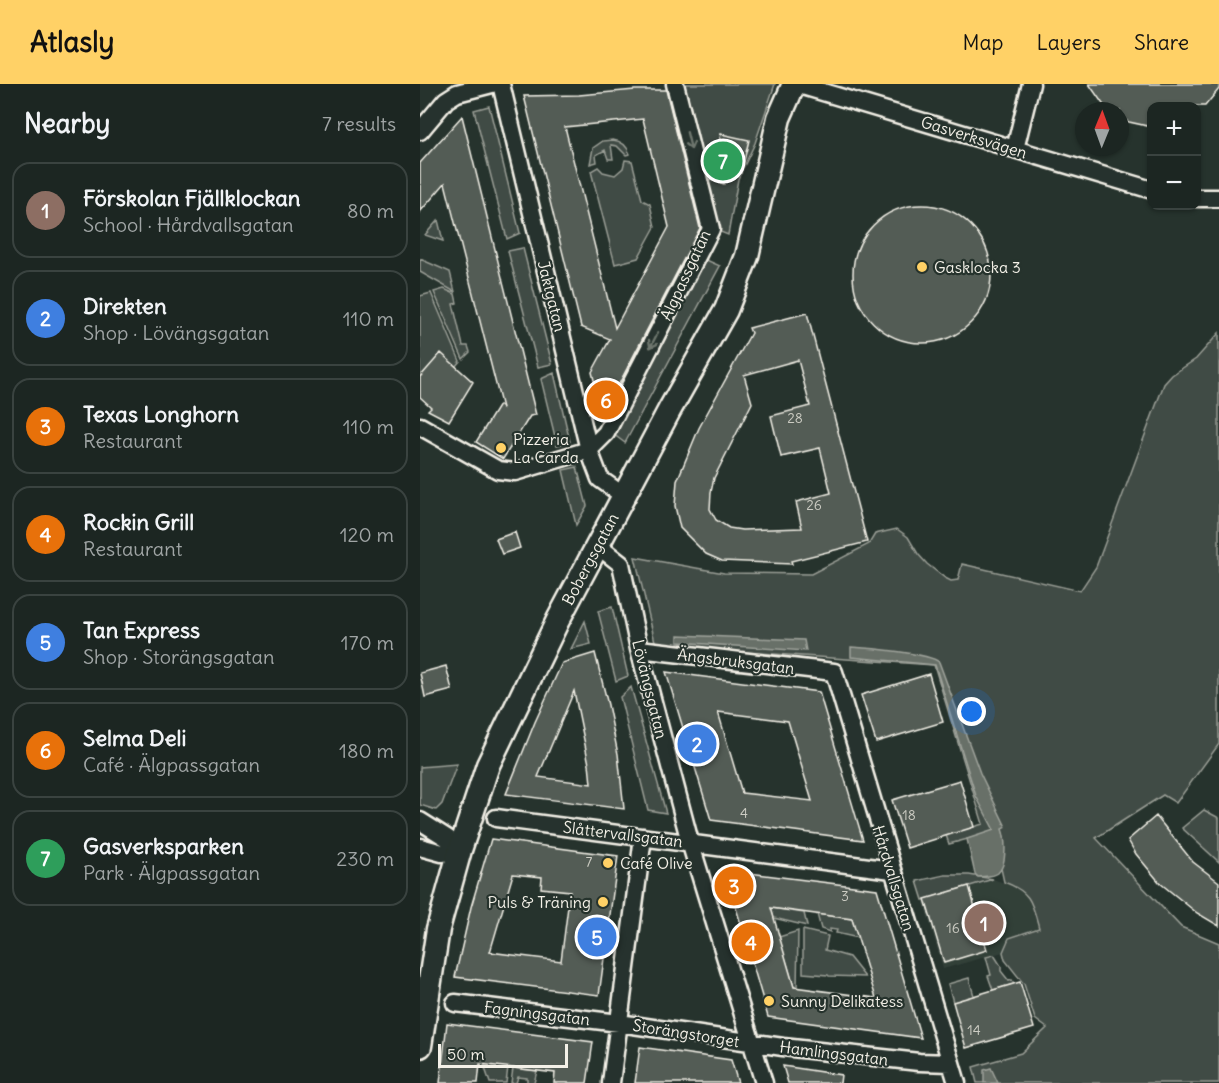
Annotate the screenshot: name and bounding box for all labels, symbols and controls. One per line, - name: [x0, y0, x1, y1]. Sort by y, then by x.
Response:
- text: Atlasly: [30, 24, 114, 60]
- text: Map: [963, 29, 1003, 56]
- text: Layers: [1036, 29, 1101, 56]
- text: Share: [1134, 29, 1189, 56]
- north arrow: [1075, 102, 1129, 156]
- map controls: [1147, 102, 1201, 210]
- button: +: [1147, 102, 1201, 156]
- text: Nearby: [24, 107, 110, 140]
- text: 7 results: [322, 111, 396, 136]
- street label: Gasverksvägen: [919, 111, 1029, 163]
- one-way arrow: [683, 131, 695, 150]
- pin: 7: [704, 138, 742, 184]
- button: −: [1147, 156, 1201, 210]
- text: Förskolan Fjällklockan: [83, 184, 301, 212]
- text: 1: [42, 198, 49, 223]
- text: 80 m: [347, 198, 394, 223]
- text: School · Hårdvallsgatan: [83, 212, 294, 237]
- street label: Älgpassgatan: [655, 227, 715, 323]
- place label: Gasklocka 3: [934, 257, 1021, 277]
- street label: Jaktgatan: [534, 258, 570, 334]
- marker: Gasklocka 3: [915, 260, 929, 274]
- text: Direkten: [83, 292, 167, 320]
- text: 2: [40, 306, 51, 331]
- text: 110 m: [343, 306, 394, 331]
- text: Shop · Lövängsgatan: [83, 320, 269, 345]
- one-way arrow: [648, 331, 659, 349]
- pin: 6: [586, 378, 626, 422]
- text: Texas Longhorn: [83, 400, 239, 428]
- house number: 28: [787, 409, 803, 427]
- text: 3: [40, 414, 51, 439]
- text: 110 m: [343, 414, 394, 439]
- text: Restaurant: [83, 428, 182, 453]
- place label: Pizzeria La Carda: [513, 429, 579, 467]
- marker: Pizzeria La Carda: [494, 441, 508, 455]
- house number: 26: [806, 496, 822, 514]
- text: Rockin Grill: [83, 508, 194, 536]
- street label: Bobergsgatan: [557, 510, 623, 608]
- text: 4: [40, 522, 51, 547]
- text: 120 m: [340, 522, 394, 547]
- text: Restaurant: [83, 536, 182, 561]
- text: Tan Express: [83, 616, 200, 644]
- text: 5: [40, 630, 51, 655]
- text: 170 m: [341, 630, 394, 655]
- street label: Lövängsgatan: [628, 637, 672, 741]
- text: Shop · Storängsgatan: [83, 644, 275, 669]
- street label: Ängsbruksgatan: [676, 644, 796, 678]
- your location: [957, 697, 986, 726]
- pin: 2: [678, 722, 716, 766]
- text: Selma Deli: [83, 724, 186, 752]
- text: 6: [40, 738, 51, 763]
- text: 180 m: [339, 738, 394, 763]
- text: Café · Älgpassgatan: [83, 752, 260, 777]
- house number: 4: [740, 804, 748, 822]
- house number: 18: [902, 806, 916, 824]
- street label: Slåttervallsgatan: [562, 817, 684, 851]
- street label: Hårdvallsgatan: [868, 823, 920, 933]
- text: Gasverksparken: [83, 832, 244, 860]
- text: 7: [41, 846, 50, 871]
- text: 230 m: [336, 846, 394, 871]
- house number: 7: [586, 853, 593, 871]
- place label: Café Olive: [620, 853, 693, 873]
- marker: Café Olive: [601, 856, 615, 870]
- text: Park · Älgpassgatan: [83, 860, 260, 885]
- pin: 3: [714, 864, 754, 908]
- house number: 3: [841, 887, 849, 905]
- place label: Puls & Träning: [488, 892, 591, 912]
- marker: Puls & Träning: [596, 895, 610, 909]
- pin: 1: [964, 900, 1004, 946]
- pin: 5: [578, 914, 616, 960]
- house number: 16: [946, 919, 960, 937]
- pin: 4: [732, 920, 770, 964]
- place label: Sunny Delikatess: [781, 991, 903, 1011]
- marker: Sunny Delikatess: [762, 994, 776, 1008]
- street label: Fagningsgatan: [483, 997, 591, 1029]
- street label: Storängstorget: [631, 1015, 741, 1051]
- house number: 14: [967, 1021, 981, 1039]
- street label: Hamlingsgatan: [779, 1036, 889, 1070]
- scale bar: [438, 1041, 568, 1068]
- text: 50 m: [447, 1044, 485, 1064]

